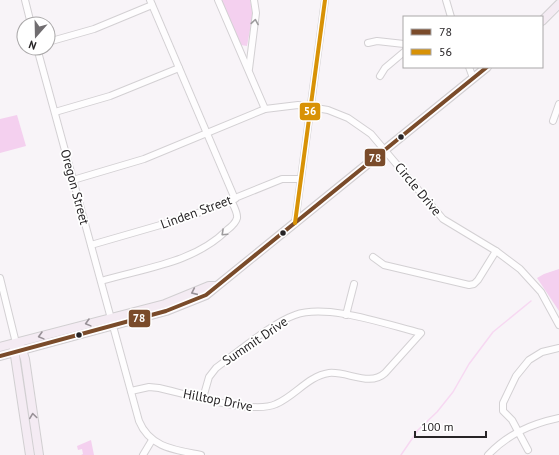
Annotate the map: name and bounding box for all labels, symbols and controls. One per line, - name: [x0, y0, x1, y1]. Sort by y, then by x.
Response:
- north arrow: [16, 16, 56, 56]
- legend: [403, 16, 543, 68]
- one-way arrow: [250, 19, 259, 25]
- text: 78: [439, 24, 452, 39]
- text: N: [27, 38, 38, 53]
- text: 56: [439, 44, 452, 59]
- line badge: 56: [299, 102, 321, 121]
- text: 56: [304, 104, 316, 118]
- unlabelled marker: [396, 132, 406, 142]
- street label: Oregon Street: [57, 147, 93, 227]
- line badge: 78: [364, 148, 386, 167]
- text: 78: [369, 151, 381, 165]
- street label: Circle Drive: [391, 159, 445, 219]
- street label: Linden Street: [158, 191, 235, 233]
- one-way arrow: [221, 228, 229, 236]
- unlabelled marker: [278, 228, 288, 238]
- one-way arrow: [190, 288, 197, 296]
- line badge: 78: [128, 309, 151, 328]
- text: 78: [133, 311, 145, 325]
- street label: Summit Drive: [219, 313, 291, 369]
- one-way arrow: [84, 319, 91, 327]
- unlabelled marker: [74, 330, 84, 340]
- one-way arrow: [38, 331, 45, 340]
- street label: Hilltop Drive: [182, 385, 254, 415]
- one-way arrow: [29, 413, 38, 419]
- scale bar: [415, 413, 486, 439]
- text: 100 m: [421, 419, 454, 434]

